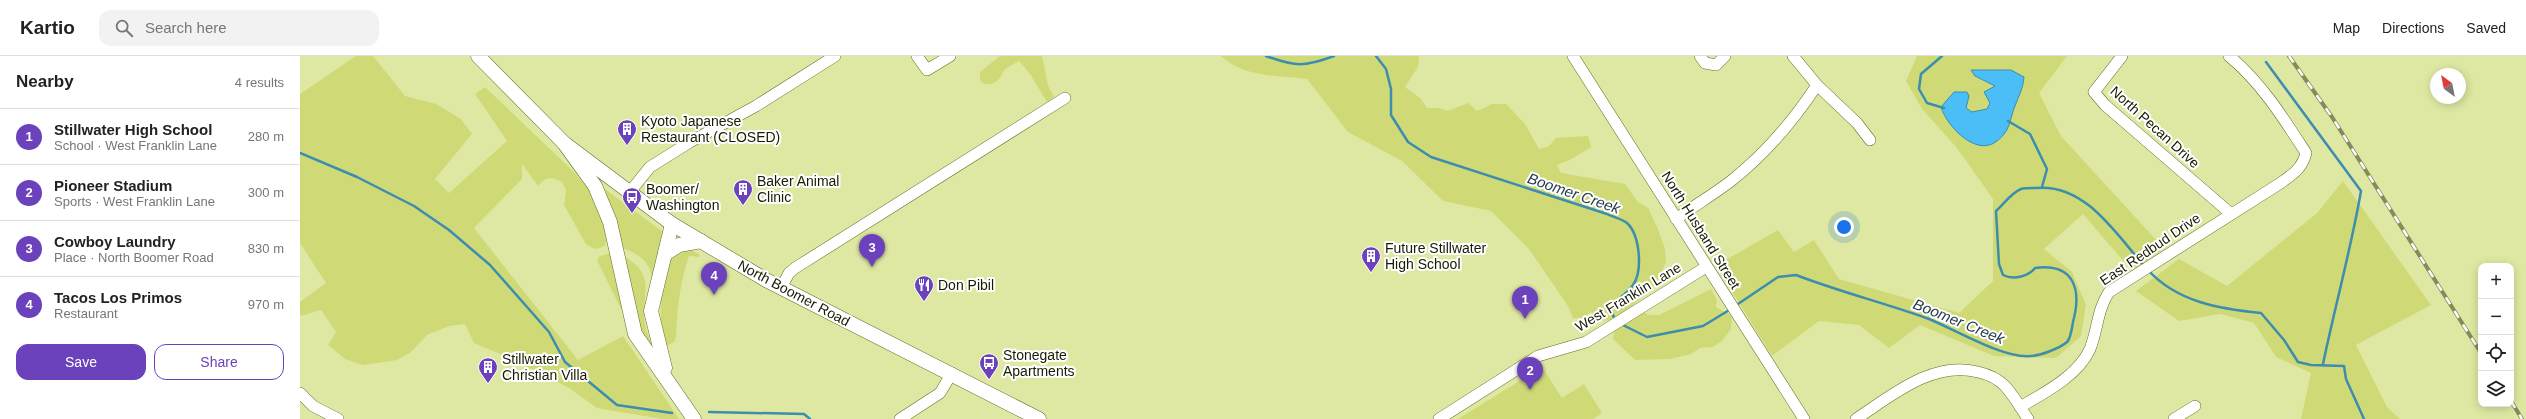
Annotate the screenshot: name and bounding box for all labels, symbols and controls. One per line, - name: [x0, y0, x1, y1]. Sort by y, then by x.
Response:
- search box: [99, 10, 379, 46]
- text: Kartio: [20, 17, 75, 38]
- icon: search: [113, 17, 135, 39]
- text: Search here: [145, 19, 227, 36]
- text: Map: [2333, 20, 2360, 36]
- text: Directions: [2382, 20, 2444, 36]
- text: Saved: [2466, 20, 2506, 36]
- north arrow: [2430, 68, 2466, 104]
- text: Nearby: [16, 72, 74, 91]
- text: 4 results: [235, 75, 284, 90]
- street label: North Pecan Drive: [2107, 83, 2203, 171]
- place label: Kyoto Japanese Restaurant (CLOSED): [641, 113, 780, 145]
- building icon: Kyoto Japanese Restaurant (CLOSED): [616, 118, 638, 146]
- text: Stillwater High School: [54, 121, 212, 138]
- text: 1: [25, 129, 33, 144]
- text: 280 m: [248, 129, 284, 144]
- text: School · West Franklin Lane: [54, 138, 217, 153]
- street label: North Husband Street: [1658, 168, 1744, 292]
- water label: Boomer Creek: [1526, 169, 1624, 217]
- place label: Baker Animal Clinic: [757, 173, 839, 205]
- text: Pioneer Stadium: [54, 177, 172, 194]
- building icon: Baker Animal Clinic: [732, 178, 754, 206]
- place label: Boomer/ Washington: [646, 181, 719, 213]
- text: 2: [25, 185, 33, 200]
- text: 300 m: [248, 185, 284, 200]
- bus stop icon: Boomer/ Washington: [621, 186, 643, 214]
- text: Sports · West Franklin Lane: [54, 194, 215, 209]
- street label: East Redbud Drive: [2097, 209, 2203, 288]
- your location: [1834, 217, 1854, 237]
- text: Cowboy Laundry: [54, 233, 176, 250]
- pin: 3: [859, 234, 885, 267]
- place label: Future Stillwater High School: [1385, 240, 1486, 272]
- text: 3: [25, 241, 33, 256]
- text: 830 m: [248, 241, 284, 256]
- building icon: Future Stillwater High School: [1360, 245, 1382, 273]
- text: Place · North Boomer Road: [54, 250, 214, 265]
- street label: North Boomer Road: [735, 257, 853, 329]
- street label: West Franklin Lane: [1572, 259, 1684, 335]
- pin: 4: [701, 262, 727, 295]
- map controls: [2478, 263, 2514, 407]
- button: +: [2478, 263, 2514, 299]
- restaurant icon: Don Pibil: [913, 274, 935, 302]
- place label: Don Pibil: [938, 277, 994, 293]
- pin: 1: [1512, 286, 1538, 319]
- text: Tacos Los Primos: [54, 289, 182, 306]
- water label: Boomer Creek: [1911, 295, 2008, 348]
- text: 4: [25, 297, 33, 312]
- text: 970 m: [248, 297, 284, 312]
- button: −: [2478, 299, 2514, 335]
- text: Restaurant: [54, 306, 118, 321]
- button: locate: [2478, 335, 2514, 371]
- button: Save: [16, 344, 146, 380]
- button: Share: [154, 344, 284, 380]
- place label: Stonegate Apartments: [1003, 347, 1075, 379]
- place label: Stillwater Christian Villa: [502, 351, 588, 383]
- bus stop icon: Stonegate Apartments: [978, 352, 1000, 380]
- building icon: Stillwater Christian Villa: [477, 356, 499, 384]
- pin: 2: [1517, 357, 1543, 390]
- button: layers: [2478, 371, 2514, 407]

